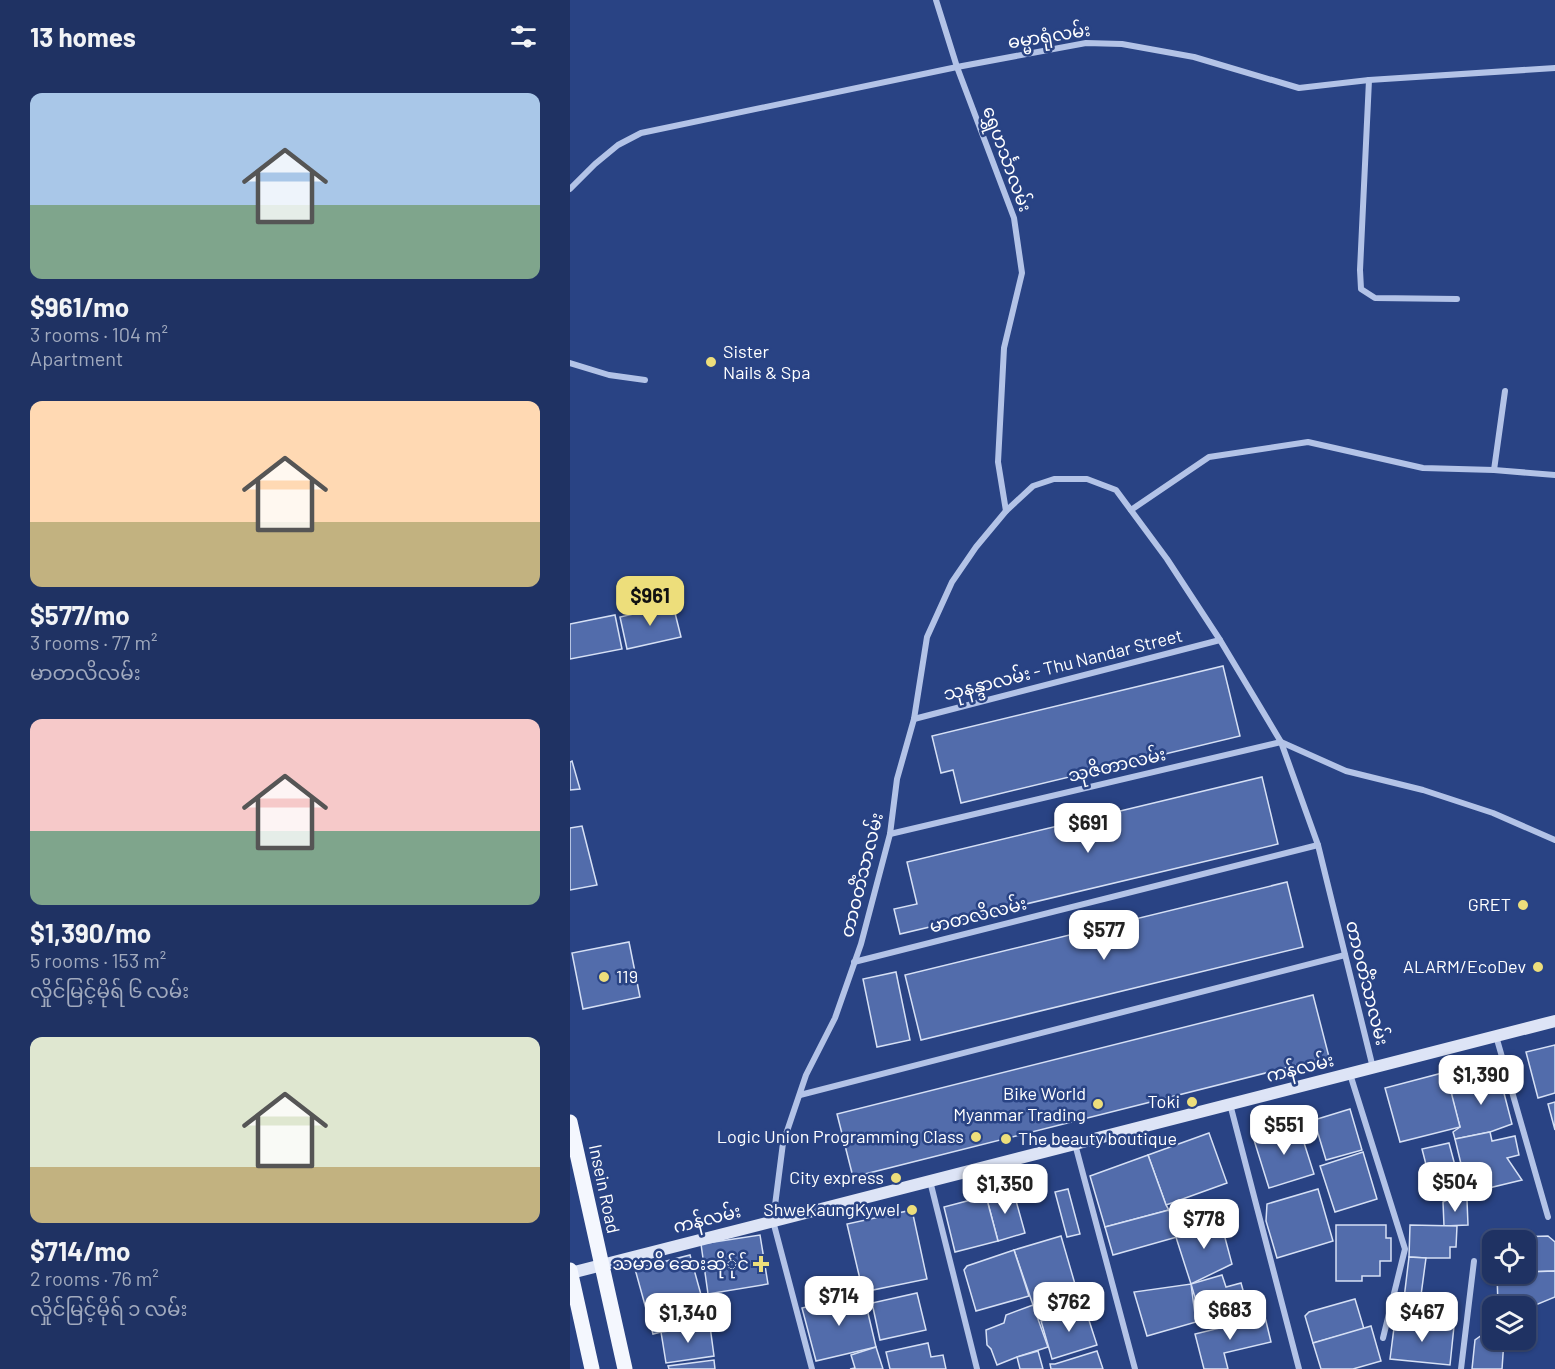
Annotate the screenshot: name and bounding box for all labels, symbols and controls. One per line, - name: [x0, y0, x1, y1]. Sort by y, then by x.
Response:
- street label: ဓမ္မာရုံလမ်း: [1006, 17, 1093, 58]
- icon: filters: [507, 20, 540, 53]
- text: 13 homes: [30, 21, 136, 52]
- street label: ရွှေဟင်္သာလမ်း: [974, 102, 1038, 216]
- icon: home: [231, 132, 339, 240]
- text: $961/mo: [30, 291, 129, 322]
- text: 3 rooms · 104 m²: [30, 322, 168, 346]
- place label: Sister Nails & Spa: [723, 340, 810, 383]
- text: Apartment: [30, 346, 123, 370]
- marker: Sister Nails & Spa: [704, 355, 718, 369]
- icon: home: [231, 440, 339, 548]
- pin: $961: [614, 576, 686, 627]
- text: $961: [630, 583, 670, 607]
- text: $577/mo: [30, 599, 130, 630]
- street label: သုနန္ဒာလမ်း - Thu Nandar Street: [941, 623, 1186, 710]
- text: 3 rooms · 77 m²: [30, 630, 158, 654]
- text: မာတလိလမ်း: [30, 660, 141, 684]
- street label: သုဇိတာလမ်း: [1065, 740, 1169, 791]
- icon: home: [231, 758, 339, 866]
- pin: $691: [1052, 803, 1124, 854]
- street label: တာဝတိံသာလမ်း: [834, 810, 887, 939]
- text: $691: [1068, 810, 1108, 834]
- street label: မာတလိလမ်း: [926, 889, 1029, 937]
- place label: GRET: [1468, 893, 1511, 915]
- marker: GRET: [1516, 898, 1530, 912]
- pin: $577: [1068, 910, 1140, 961]
- text: $1,390/mo: [30, 917, 151, 948]
- text: $577: [1083, 917, 1125, 941]
- street label: တာဝတိံသာလမ်း: [1342, 918, 1395, 1047]
- text: 5 rooms · 153 m²: [30, 948, 166, 972]
- place label: ALARM/EcoDev: [1403, 955, 1526, 977]
- marker: ALARM/EcoDev: [1531, 960, 1545, 974]
- place label: 119: [616, 965, 638, 987]
- marker: 119: [597, 970, 611, 984]
- text: လှိုင်မြင့်မိုရ် ၆ လမ်း: [30, 978, 189, 1002]
- street label: ကန်လမ်း: [1263, 1047, 1337, 1091]
- pin: $1,390: [1432, 1055, 1530, 1106]
- text: $1,390: [1453, 1062, 1509, 1086]
- icon: home: [231, 1076, 339, 1184]
- place label: Bike World Myanmar Trading: [953, 1082, 1086, 1125]
- place label: Toki: [1148, 1090, 1180, 1112]
- marker: Toki: [1185, 1095, 1199, 1109]
- marker: Bike World Myanmar Trading: [1091, 1097, 1105, 1111]
- pin: $551: [1248, 1105, 1320, 1156]
- text: $551: [1264, 1112, 1304, 1136]
- place label: Logic Union Programming Class: [717, 1125, 964, 1147]
- place label: The beauty boutique: [1018, 1127, 1177, 1149]
- marker: Logic Union Programming Class: [969, 1130, 983, 1144]
- marker: The beauty boutique: [999, 1132, 1013, 1146]
- street label: Insein Road: [585, 1142, 625, 1235]
- pin: $504: [1419, 1162, 1491, 1213]
- pin: $1,350: [956, 1164, 1054, 1215]
- place label: City express: [789, 1166, 884, 1188]
- text: $504: [1432, 1169, 1478, 1193]
- marker: City express: [889, 1171, 903, 1185]
- text: $1,350: [977, 1171, 1033, 1195]
- street label: ကန်လမ်း: [670, 1198, 744, 1242]
- place label: ShweKaungKywel: [763, 1198, 900, 1220]
- pin: $778: [1168, 1199, 1240, 1250]
- marker: ShweKaungKywel: [905, 1203, 919, 1217]
- text: $778: [1183, 1206, 1225, 1230]
- map controls: [1482, 1230, 1536, 1350]
- button: locate: [1482, 1230, 1536, 1284]
- text: $714/mo: [30, 1235, 131, 1266]
- place label: သမာဓိ ဆေးဆို်ုင်: [612, 1250, 749, 1279]
- marker: သမာဓိ ဆေးဆို်ုင်: [754, 1257, 768, 1271]
- text: 2 rooms · 76 m²: [30, 1266, 159, 1290]
- pin: $714: [803, 1276, 875, 1327]
- pin: $762: [1033, 1282, 1105, 1333]
- text: $714: [819, 1283, 859, 1307]
- text: $762: [1047, 1289, 1091, 1313]
- pin: $683: [1194, 1290, 1266, 1341]
- pin: $467: [1386, 1292, 1458, 1343]
- pin: $1,340: [639, 1293, 737, 1344]
- text: လှိုင်မြင့်မိုရ် ၁ လမ်း: [30, 1296, 187, 1320]
- button: layers: [1482, 1296, 1536, 1350]
- text: $683: [1208, 1297, 1252, 1321]
- text: $467: [1400, 1299, 1444, 1323]
- text: $1,340: [659, 1300, 717, 1324]

